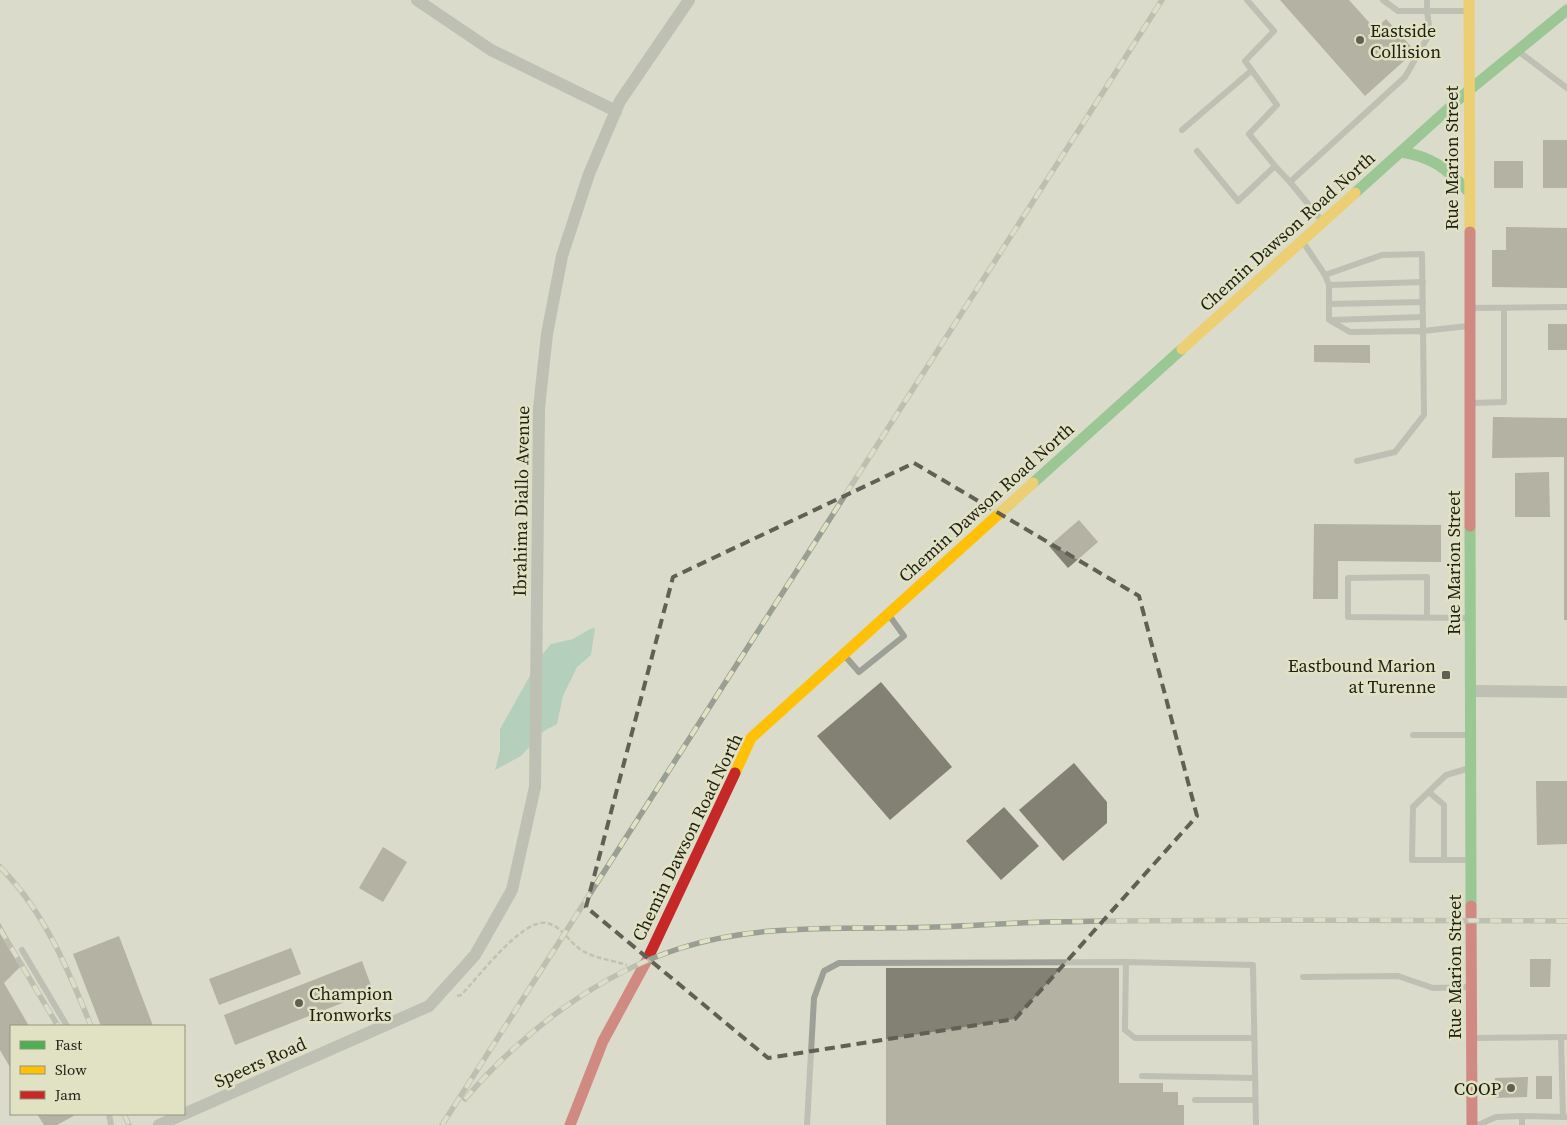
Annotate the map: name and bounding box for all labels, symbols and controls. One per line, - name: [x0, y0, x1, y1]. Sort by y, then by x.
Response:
- place label: Eastside Collision: [1370, 18, 1441, 64]
- marker: Eastside Collision: [1354, 34, 1366, 46]
- street label: Rue Marion Street: [1439, 86, 1464, 230]
- street label: Chemin Dawson Road North: [1194, 145, 1380, 317]
- street label: Ibrahima Diallo Avenue: [507, 405, 535, 597]
- street label: Chemin Dawson Road North: [893, 416, 1079, 588]
- street label: Rue Marion Street: [1441, 491, 1466, 635]
- place label: Eastbound Marion at Turenne: [1288, 653, 1436, 699]
- marker: Eastbound Marion at Turenne: [1440, 669, 1452, 681]
- street label: Chemin Dawson Road North: [626, 729, 748, 945]
- street label: Rue Marion Street: [1442, 895, 1467, 1039]
- place label: Champion Ironworks: [309, 981, 393, 1027]
- marker: Champion Ironworks: [293, 997, 305, 1009]
- legend: [10, 1025, 185, 1115]
- street label: Speers Road: [210, 1031, 310, 1093]
- text: Fast: [55, 1034, 82, 1055]
- text: Slow: [55, 1059, 87, 1080]
- place label: COOP: [1454, 1076, 1501, 1101]
- marker: COOP: [1505, 1082, 1517, 1094]
- text: Jam: [54, 1084, 82, 1105]

